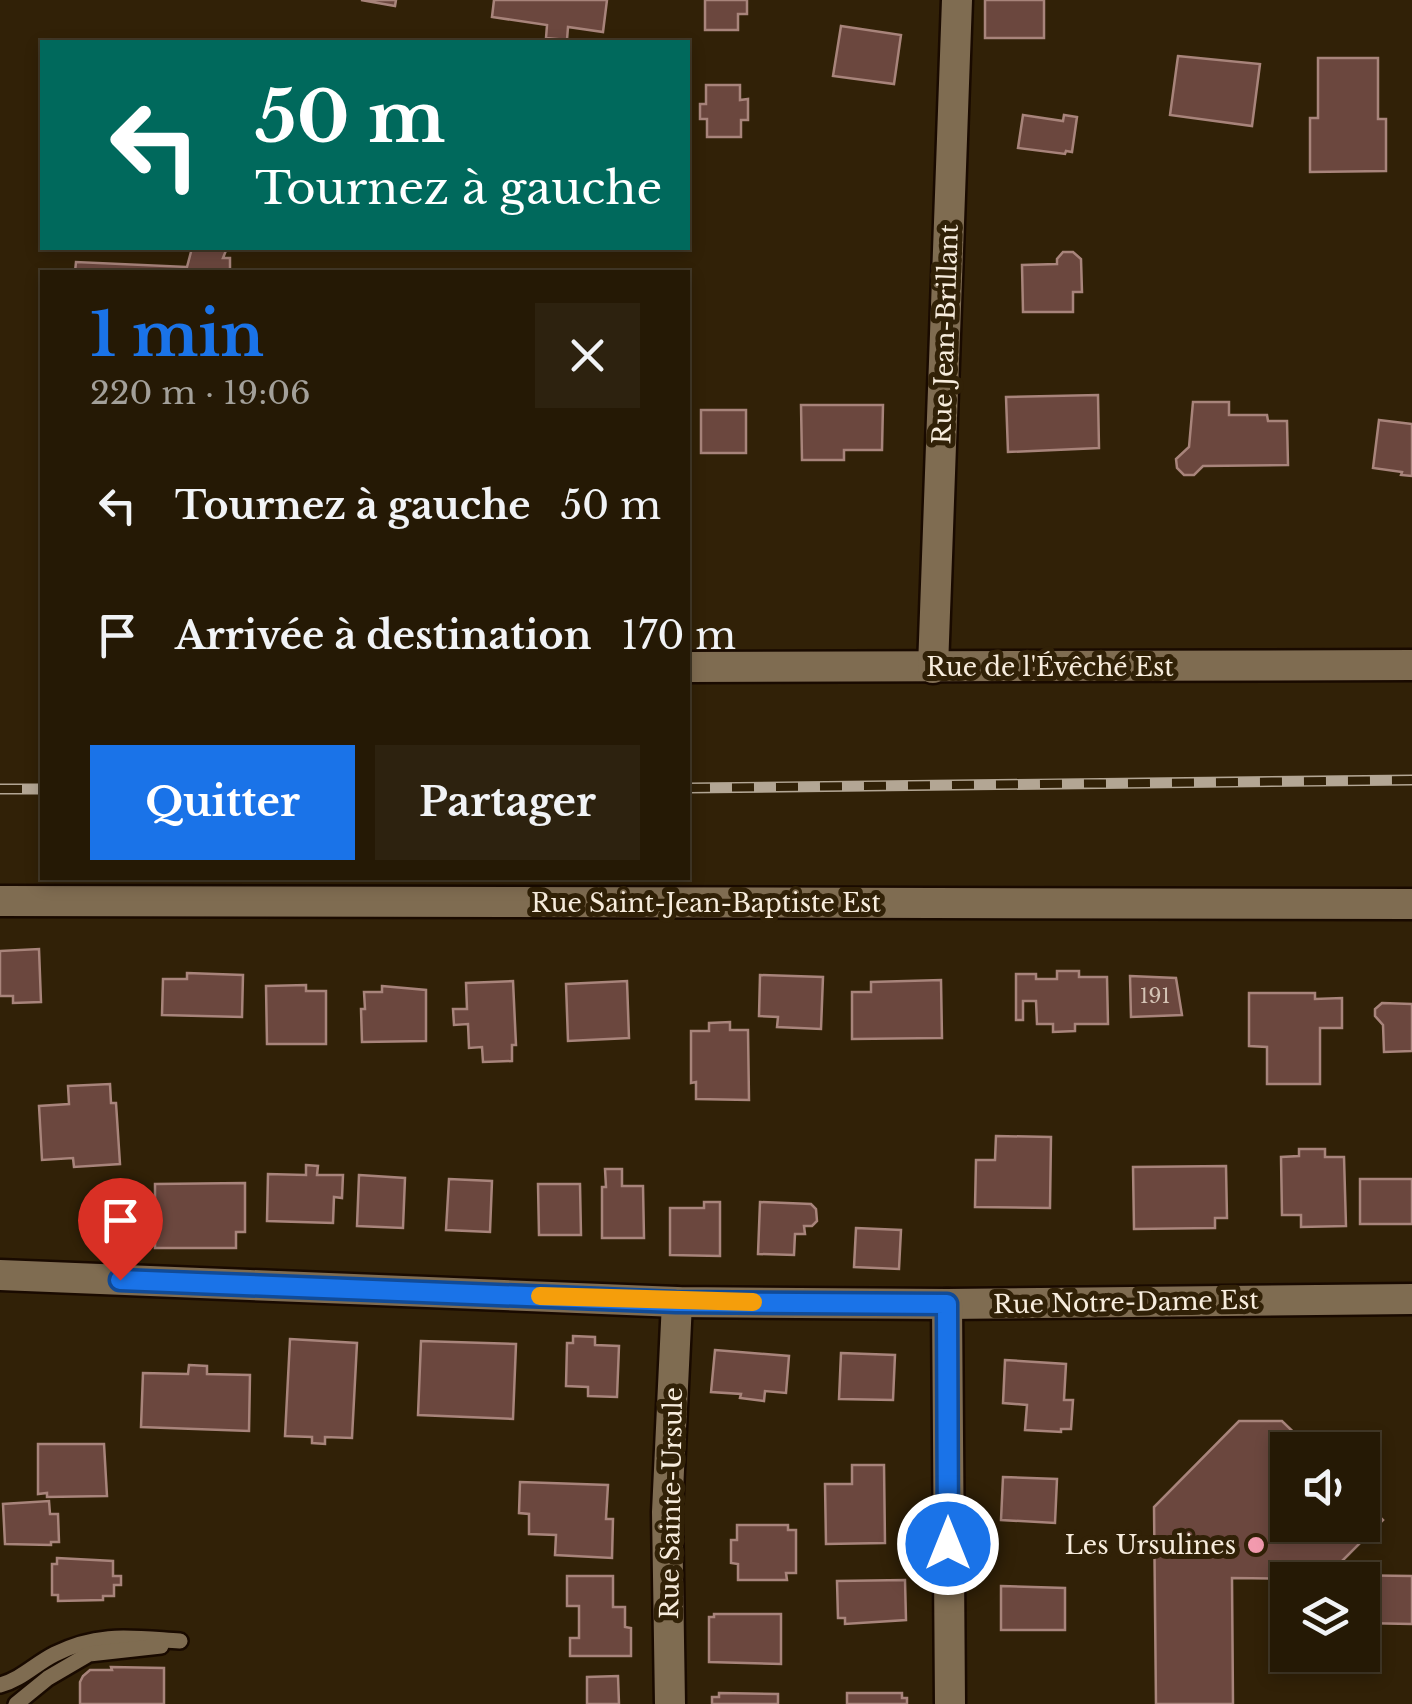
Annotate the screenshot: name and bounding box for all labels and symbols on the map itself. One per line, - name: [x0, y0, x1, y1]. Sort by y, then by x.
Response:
- street label: Rue Jean-Brillant: [926, 223, 965, 445]
- street label: Rue de l'Évêché Est: [926, 651, 1174, 683]
- street label: Rue Saint-Jean-Baptiste Est: [531, 888, 881, 919]
- house number: 191: [1140, 984, 1170, 1008]
- pin: [78, 1178, 163, 1281]
- street label: Rue Notre-Dame Est: [993, 1285, 1260, 1320]
- street label: Rue Sainte-Ursule: [654, 1387, 689, 1619]
- position arrow: [896, 1492, 1000, 1596]
- place label: Les Ursulines: [1065, 1530, 1236, 1561]
- marker: Les Ursulines: [1245, 1534, 1267, 1556]

